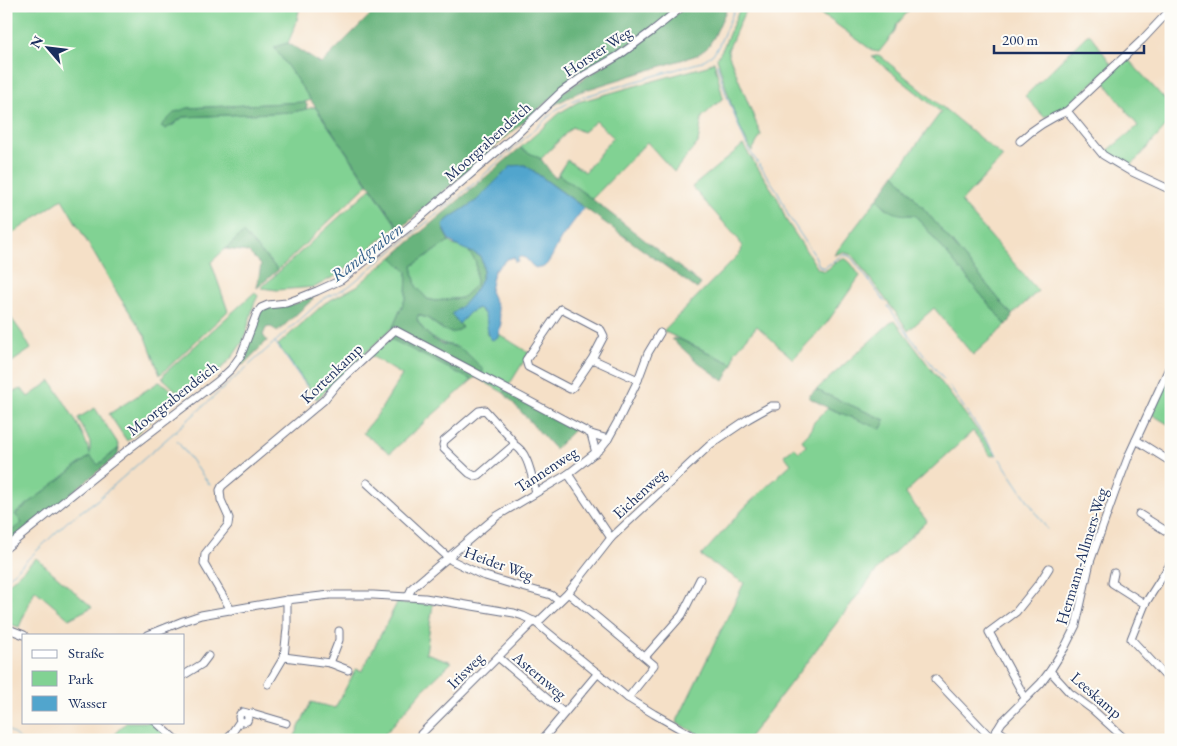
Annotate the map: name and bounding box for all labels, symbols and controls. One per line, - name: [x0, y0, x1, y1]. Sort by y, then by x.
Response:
- street label: Horster Weg: [559, 21, 636, 81]
- north arrow: [22, 22, 72, 72]
- scale bar: [994, 22, 1144, 54]
- text: 200 m: [1002, 30, 1039, 49]
- text: N: [26, 32, 47, 51]
- street label: Moorgrabendeich: [439, 97, 535, 186]
- water label: Randgraben: [326, 217, 408, 287]
- street label: Kortenkamp: [296, 339, 367, 408]
- street label: Moorgrabendeich: [123, 356, 222, 441]
- street label: Tannenweg: [511, 441, 582, 497]
- street label: Eichenweg: [608, 463, 671, 523]
- street label: Hermann-Allmers-Weg: [1051, 484, 1113, 627]
- street label: Heider Weg: [461, 541, 537, 586]
- legend: [22, 634, 185, 724]
- text: Straße: [68, 643, 104, 662]
- street label: Asternweg: [507, 646, 572, 705]
- street label: Irisweg: [442, 647, 489, 693]
- street label: Leeskamp: [1067, 667, 1127, 723]
- text: Park: [68, 669, 95, 688]
- text: Wasser: [68, 693, 107, 712]

